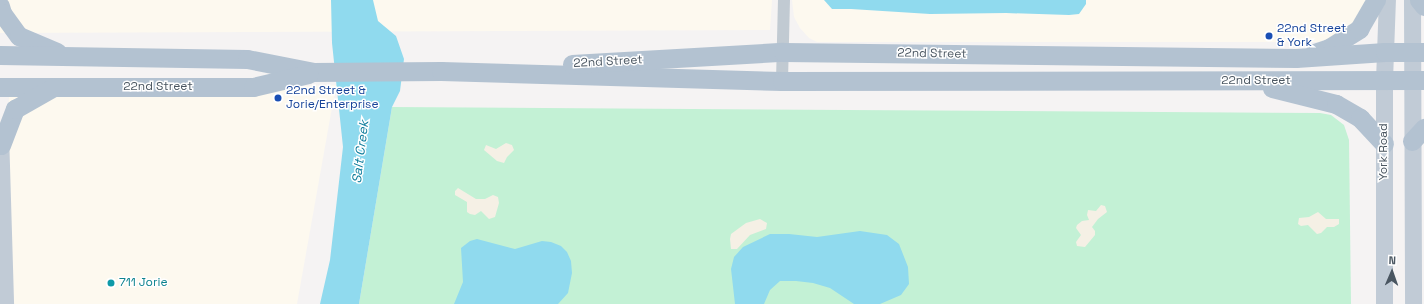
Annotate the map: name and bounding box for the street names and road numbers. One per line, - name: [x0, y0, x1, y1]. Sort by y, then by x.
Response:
- street label: 22nd Street: [897, 46, 967, 62]
- street label: 22nd Street: [573, 53, 643, 71]
- street label: 22nd Street: [1221, 74, 1291, 88]
- street label: 22nd Street: [123, 80, 193, 94]
- street label: York Road: [1377, 123, 1391, 181]

